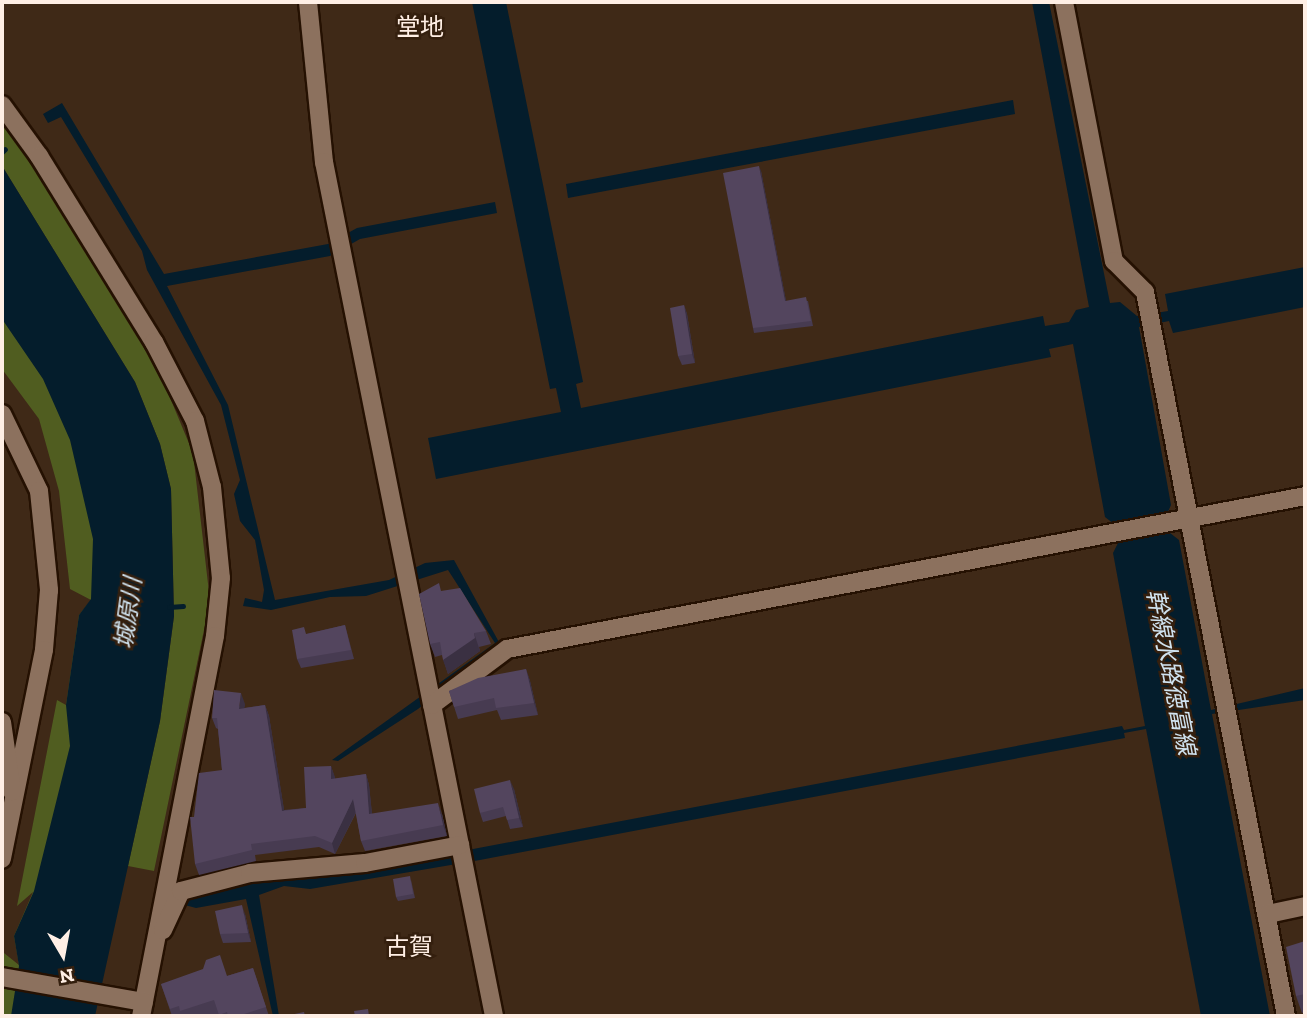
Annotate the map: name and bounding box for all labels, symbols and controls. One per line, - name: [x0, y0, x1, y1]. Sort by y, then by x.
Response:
- district label: 堂地: [396, 13, 444, 41]
- water label: 城原川: [109, 575, 147, 651]
- water label: 幹線水路徳富線: [1141, 587, 1201, 757]
- north arrow: [28, 920, 98, 990]
- district label: 古賀: [385, 933, 433, 961]
- text: N: [58, 964, 76, 989]

